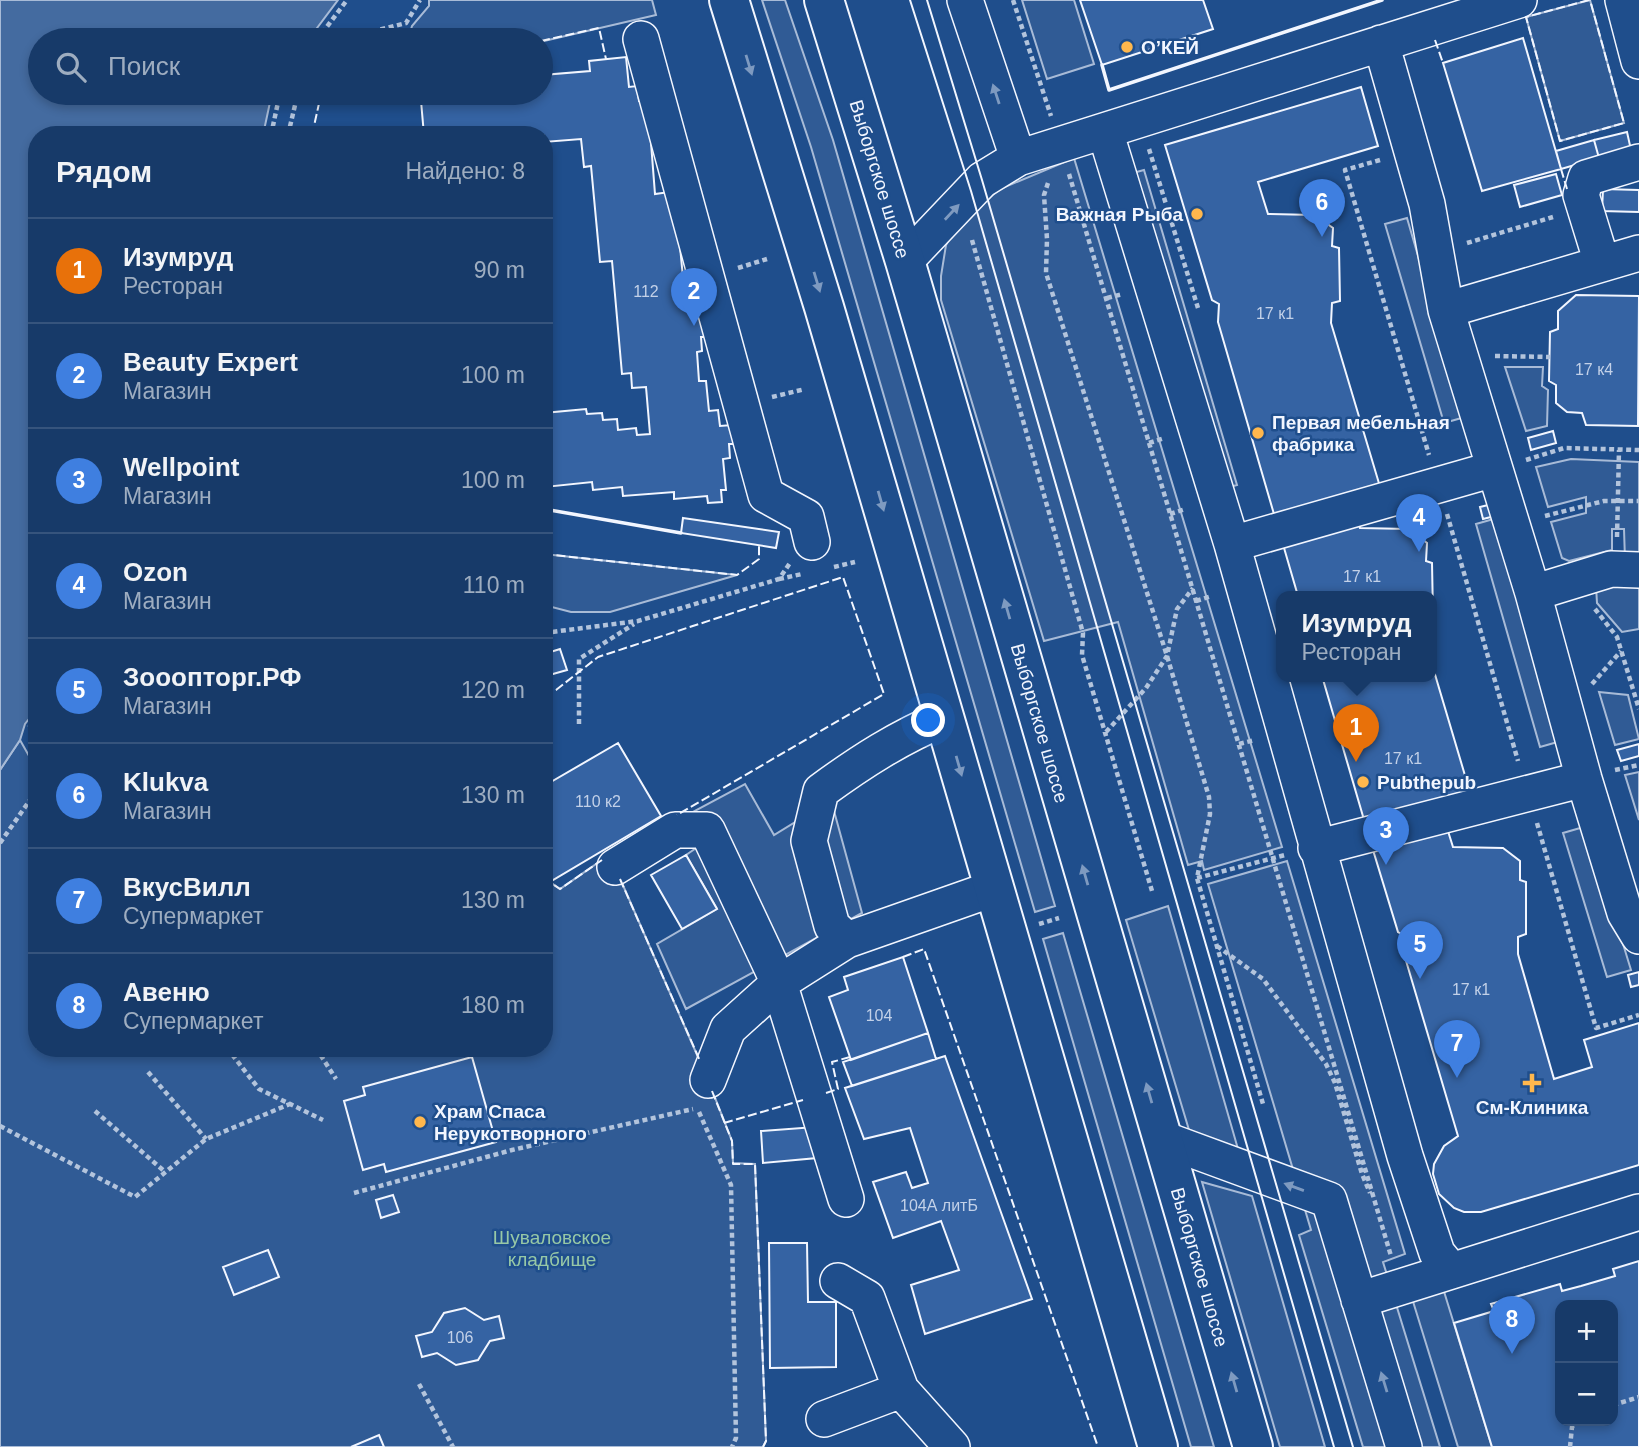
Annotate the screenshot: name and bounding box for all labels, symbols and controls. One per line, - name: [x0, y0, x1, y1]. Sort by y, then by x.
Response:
- search box: [28, 28, 553, 105]
- place label: О’КЕЙ: [1141, 37, 1199, 58]
- marker: О’КЕЙ: [1119, 39, 1135, 55]
- icon: search: [52, 48, 90, 86]
- text: Поиск: [108, 51, 180, 81]
- one-way arrow: [745, 55, 755, 76]
- one-way arrow: [990, 83, 1001, 104]
- street label: Выборгское шоссе: [845, 97, 914, 261]
- text: Рядом: [56, 155, 152, 188]
- text: Найдено: 8: [405, 158, 525, 184]
- pin: 6: [1299, 179, 1345, 237]
- one-way arrow: [943, 203, 960, 220]
- place label: Важная Рыба: [1056, 204, 1183, 225]
- marker: Важная Рыба: [1189, 206, 1205, 222]
- text: Изумруд: [123, 242, 233, 272]
- text: 1: [73, 257, 85, 283]
- text: 90 m: [474, 257, 525, 283]
- pin: 2: [671, 268, 717, 326]
- one-way arrow: [812, 272, 822, 293]
- text: Ресторан: [123, 273, 223, 299]
- house number: 112: [633, 283, 659, 300]
- house number: 17 к1: [1256, 305, 1294, 322]
- text: Beauty Expert: [123, 347, 298, 377]
- house number: 17 к4: [1575, 361, 1613, 378]
- text: 2: [73, 362, 85, 388]
- text: 100 m: [461, 362, 525, 388]
- text: Магазин: [123, 378, 212, 404]
- place label: Первая мебельная фабрика: [1272, 412, 1450, 455]
- marker: Первая мебельная фабрика: [1250, 425, 1266, 441]
- text: Wellpoint: [123, 452, 240, 482]
- text: 3: [73, 467, 85, 493]
- text: 100 m: [461, 467, 525, 493]
- text: Магазин: [123, 483, 212, 509]
- one-way arrow: [876, 490, 886, 511]
- pin: 4: [1396, 494, 1442, 552]
- text: Ozon: [123, 557, 188, 587]
- house number: 17 к1: [1343, 568, 1381, 585]
- text: 4: [73, 572, 85, 598]
- text: 110 m: [463, 572, 525, 598]
- text: Магазин: [123, 588, 212, 614]
- popup: [1276, 591, 1437, 682]
- one-way arrow: [1002, 598, 1012, 619]
- text: Изумруд: [1301, 608, 1412, 638]
- text: Ресторан: [1301, 639, 1401, 665]
- street label: Выборгское шоссе: [1007, 641, 1072, 805]
- text: Зооопторг.РФ: [123, 662, 301, 692]
- text: 5: [73, 677, 85, 703]
- text: 120 m: [461, 677, 525, 703]
- text: Магазин: [123, 693, 212, 719]
- your location: [911, 703, 945, 737]
- pin: 1: [1333, 704, 1379, 762]
- house number: 17 к1: [1384, 750, 1422, 767]
- one-way arrow: [954, 756, 964, 777]
- text: Klukva: [123, 767, 208, 797]
- place label: Pubthepub: [1377, 772, 1476, 793]
- marker: Pubthepub: [1355, 774, 1371, 790]
- text: 6: [73, 782, 85, 808]
- text: 130 m: [461, 782, 525, 808]
- house number: 110 к2: [575, 793, 621, 810]
- text: Магазин: [123, 798, 212, 824]
- pin: 3: [1363, 807, 1409, 865]
- one-way arrow: [1079, 864, 1089, 885]
- text: ВкусВилл: [123, 872, 251, 902]
- text: 7: [73, 887, 85, 913]
- text: 130 m: [461, 887, 525, 913]
- text: Супермаркет: [123, 903, 263, 929]
- pin: 5: [1397, 921, 1443, 979]
- text: Авеню: [123, 977, 210, 1007]
- house number: 17 к1: [1452, 981, 1490, 998]
- text: 8: [73, 992, 85, 1018]
- text: 180 m: [461, 992, 525, 1018]
- house number: 104: [866, 1007, 892, 1024]
- text: Супермаркет: [123, 1008, 263, 1034]
- pin: 7: [1434, 1020, 1480, 1078]
- marker: См-Клиника: [1522, 1073, 1542, 1093]
- one-way arrow: [1144, 1082, 1154, 1103]
- place label: См-Клиника: [1476, 1097, 1589, 1118]
- place label: Храм Спаса Нерукотворного: [434, 1101, 587, 1144]
- marker: Храм Спаса Нерукотворного: [412, 1114, 428, 1130]
- one-way arrow: [1283, 1181, 1304, 1192]
- street label: Выборгское шоссе: [1167, 1185, 1232, 1349]
- house number: 104А литБ: [900, 1197, 978, 1214]
- park label: Шуваловское кладбище: [493, 1227, 611, 1270]
- pin: 8: [1489, 1296, 1535, 1354]
- map controls: [1555, 1300, 1618, 1426]
- button: +: [1555, 1300, 1618, 1363]
- house number: 106: [447, 1329, 473, 1346]
- button: −: [1555, 1363, 1618, 1426]
- one-way arrow: [1229, 1371, 1239, 1392]
- one-way arrow: [1378, 1371, 1389, 1392]

